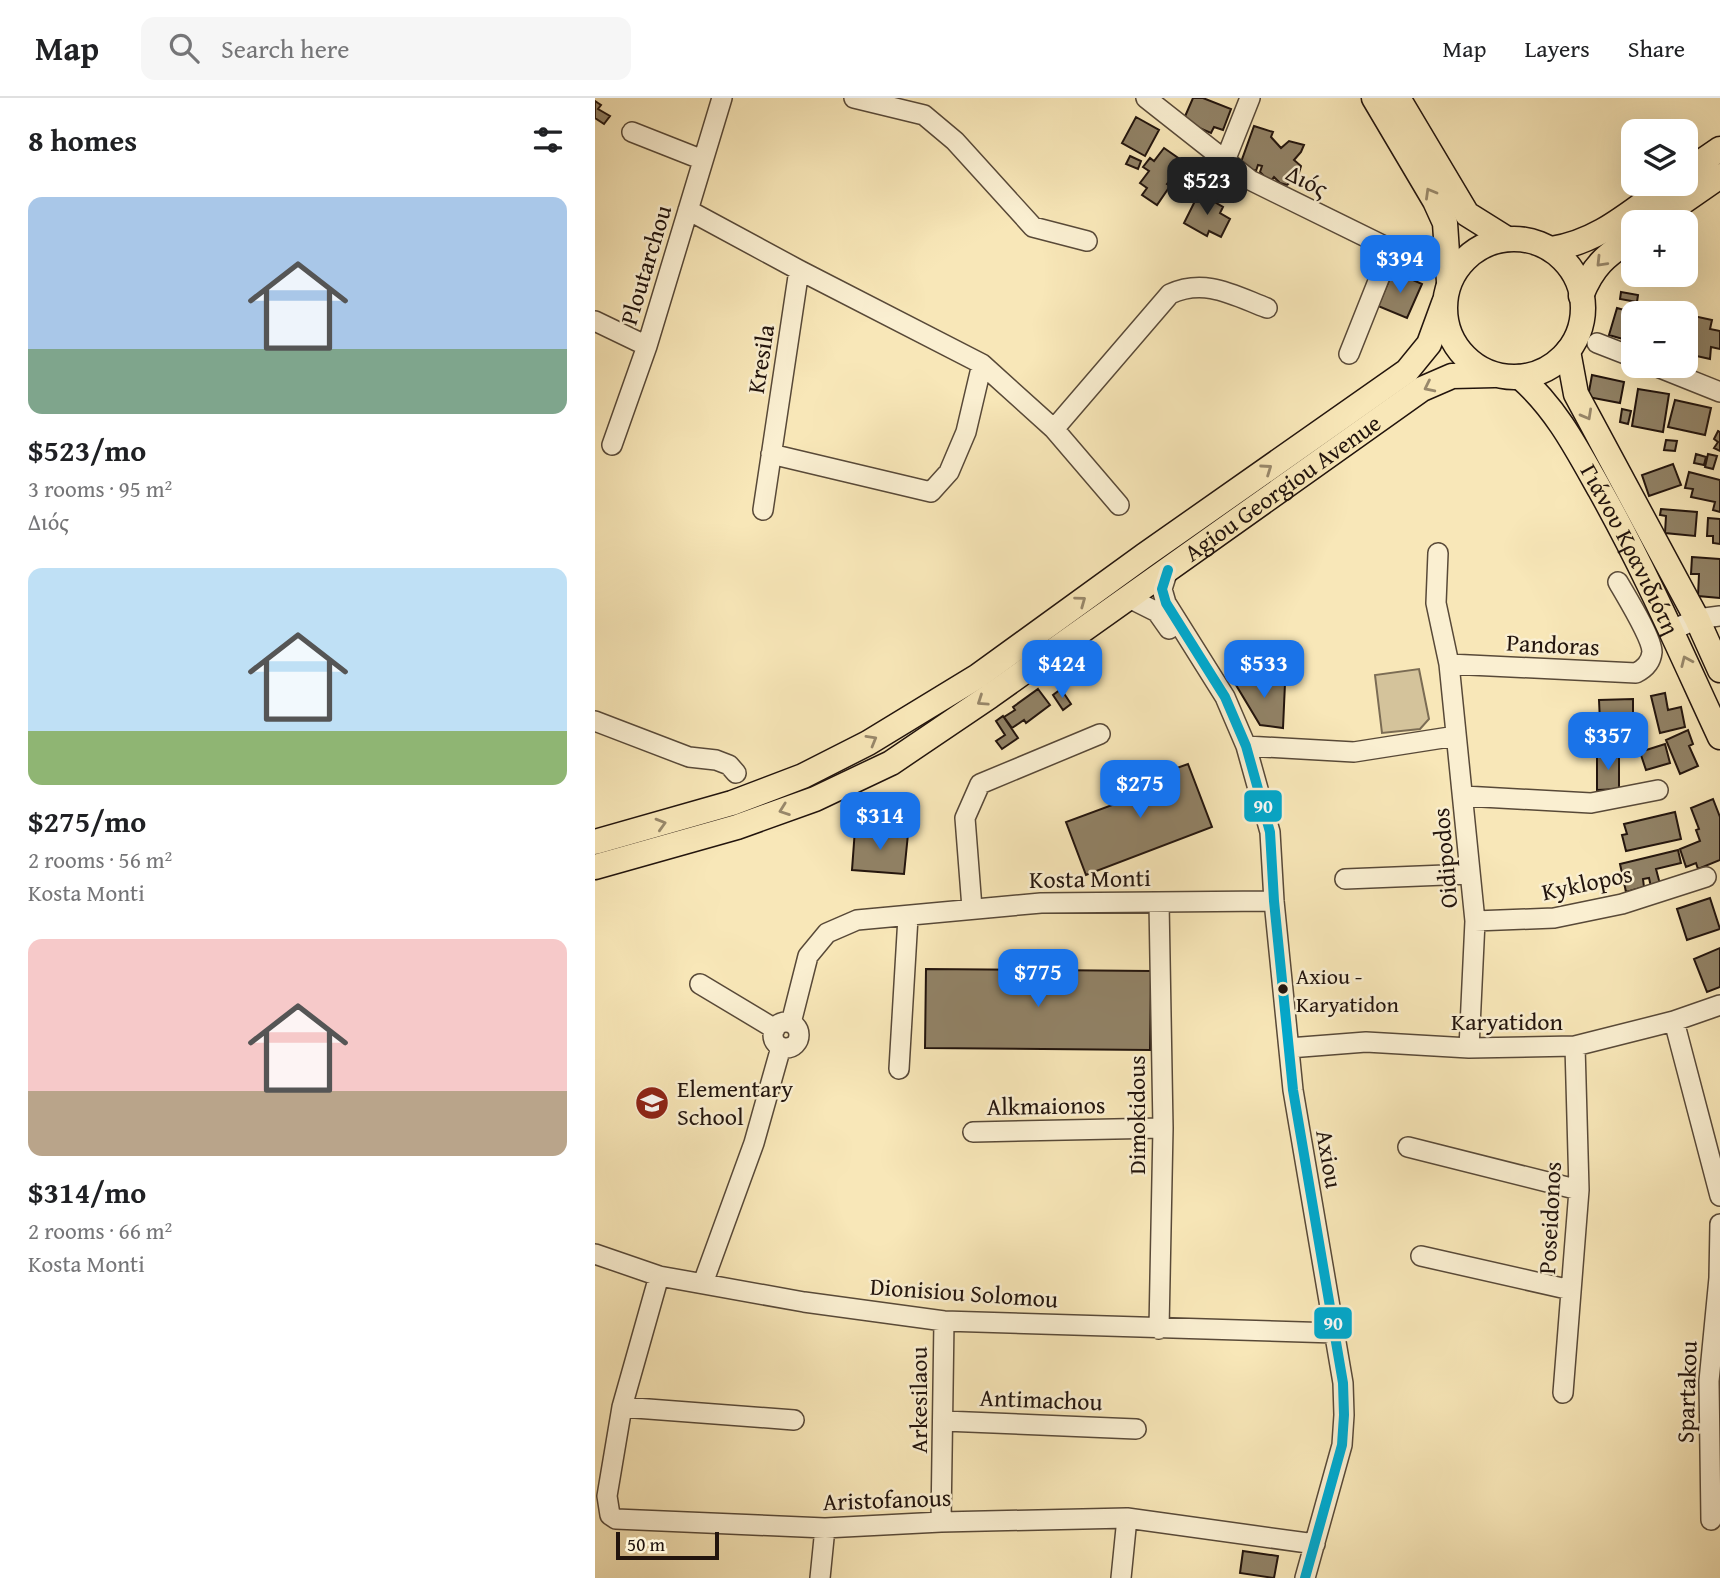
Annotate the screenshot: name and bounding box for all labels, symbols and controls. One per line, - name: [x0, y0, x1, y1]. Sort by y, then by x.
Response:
- search box: [141, 17, 631, 80]
- text: Map: [35, 24, 99, 72]
- icon: search: [165, 29, 203, 67]
- text: Search here: [221, 29, 349, 68]
- text: Map: [1443, 31, 1486, 66]
- text: Layers: [1524, 31, 1590, 66]
- text: Share: [1628, 31, 1685, 66]
- text: 8 homes: [28, 118, 137, 162]
- map controls: [1621, 119, 1698, 378]
- button: layers: [1621, 119, 1698, 196]
- icon: filters: [529, 121, 567, 159]
- street label: Διός: [1280, 155, 1334, 206]
- pin: $523: [1166, 158, 1248, 217]
- text: $523: [1183, 163, 1231, 196]
- one-way arrow: [1425, 188, 1438, 200]
- street label: Ploutarchou: [611, 201, 680, 329]
- button: +: [1621, 210, 1698, 287]
- pin: $394: [1359, 236, 1441, 295]
- text: $394: [1376, 241, 1424, 274]
- icon: home: [235, 243, 361, 369]
- one-way arrow: [1597, 253, 1610, 266]
- button: −: [1621, 301, 1698, 378]
- street label: Kresila: [738, 321, 783, 396]
- one-way arrow: [1423, 379, 1436, 392]
- street label: Agiou Georgiou Avenue: [1177, 406, 1388, 570]
- one-way arrow: [1579, 408, 1592, 420]
- text: $523/mo: [28, 428, 146, 472]
- street label: Γιάνου Κρανιδιότη: [1572, 457, 1689, 641]
- one-way arrow: [1259, 465, 1272, 477]
- text: 3 rooms · 95 m²: [28, 472, 172, 505]
- text: Διός: [28, 505, 69, 538]
- one-way arrow: [1073, 597, 1086, 609]
- icon: home: [235, 614, 361, 740]
- street label: Pandoras: [1506, 625, 1601, 664]
- pin: $424: [1021, 640, 1103, 700]
- pin: $533: [1223, 640, 1305, 700]
- text: $424: [1038, 646, 1086, 679]
- text: $533: [1240, 646, 1288, 679]
- one-way arrow: [1680, 656, 1694, 668]
- one-way arrow: [977, 693, 990, 705]
- pin: $357: [1567, 712, 1649, 772]
- text: $357: [1584, 718, 1632, 751]
- one-way arrow: [864, 735, 877, 748]
- pin: $275: [1099, 760, 1181, 820]
- text: $275: [1116, 766, 1164, 799]
- line badge: 90: [1243, 789, 1283, 823]
- pin: $314: [839, 792, 921, 852]
- text: 90: [1253, 792, 1273, 820]
- text: $314: [856, 798, 904, 831]
- text: $275/mo: [28, 799, 146, 843]
- one-way arrow: [778, 802, 790, 816]
- street label: Oidipodos: [1423, 806, 1466, 910]
- one-way arrow: [654, 817, 666, 832]
- text: 2 rooms · 56 m²: [28, 843, 172, 876]
- street label: Kyklopos: [1538, 856, 1636, 909]
- street label: Kosta Monti: [1029, 860, 1151, 897]
- text: Kosta Monti: [28, 876, 145, 909]
- pin: $775: [997, 950, 1079, 1009]
- text: $775: [1014, 955, 1062, 988]
- place label: Axiou - Karyatidon: [1296, 960, 1399, 1020]
- marker: Axiou - Karyatidon: [1276, 982, 1290, 996]
- icon: home: [235, 985, 361, 1111]
- street label: Karyatidon: [1451, 1004, 1564, 1039]
- street label: Dimokidous: [1119, 1055, 1154, 1175]
- place label: Elementary School: [677, 1071, 793, 1134]
- school or university icon: Elementary School: [633, 1084, 671, 1122]
- street label: Alkmaionos: [986, 1087, 1106, 1124]
- street label: Axiou: [1307, 1127, 1352, 1191]
- street label: Poseidonos: [1529, 1161, 1570, 1275]
- text: $314/mo: [28, 1170, 146, 1214]
- text: 2 rooms · 66 m²: [28, 1214, 172, 1247]
- text: Kosta Monti: [28, 1247, 145, 1280]
- street label: Dionisiou Solomou: [869, 1268, 1059, 1317]
- line badge: 90: [1313, 1306, 1353, 1340]
- text: 90: [1323, 1309, 1343, 1337]
- street label: Spartakou: [1667, 1340, 1706, 1444]
- street label: Arkesilaou: [901, 1346, 936, 1454]
- street label: Antimachou: [979, 1380, 1103, 1419]
- street label: Aristofanous: [822, 1480, 952, 1519]
- scale bar: [616, 1529, 719, 1561]
- text: 50 m: [627, 1530, 665, 1558]

